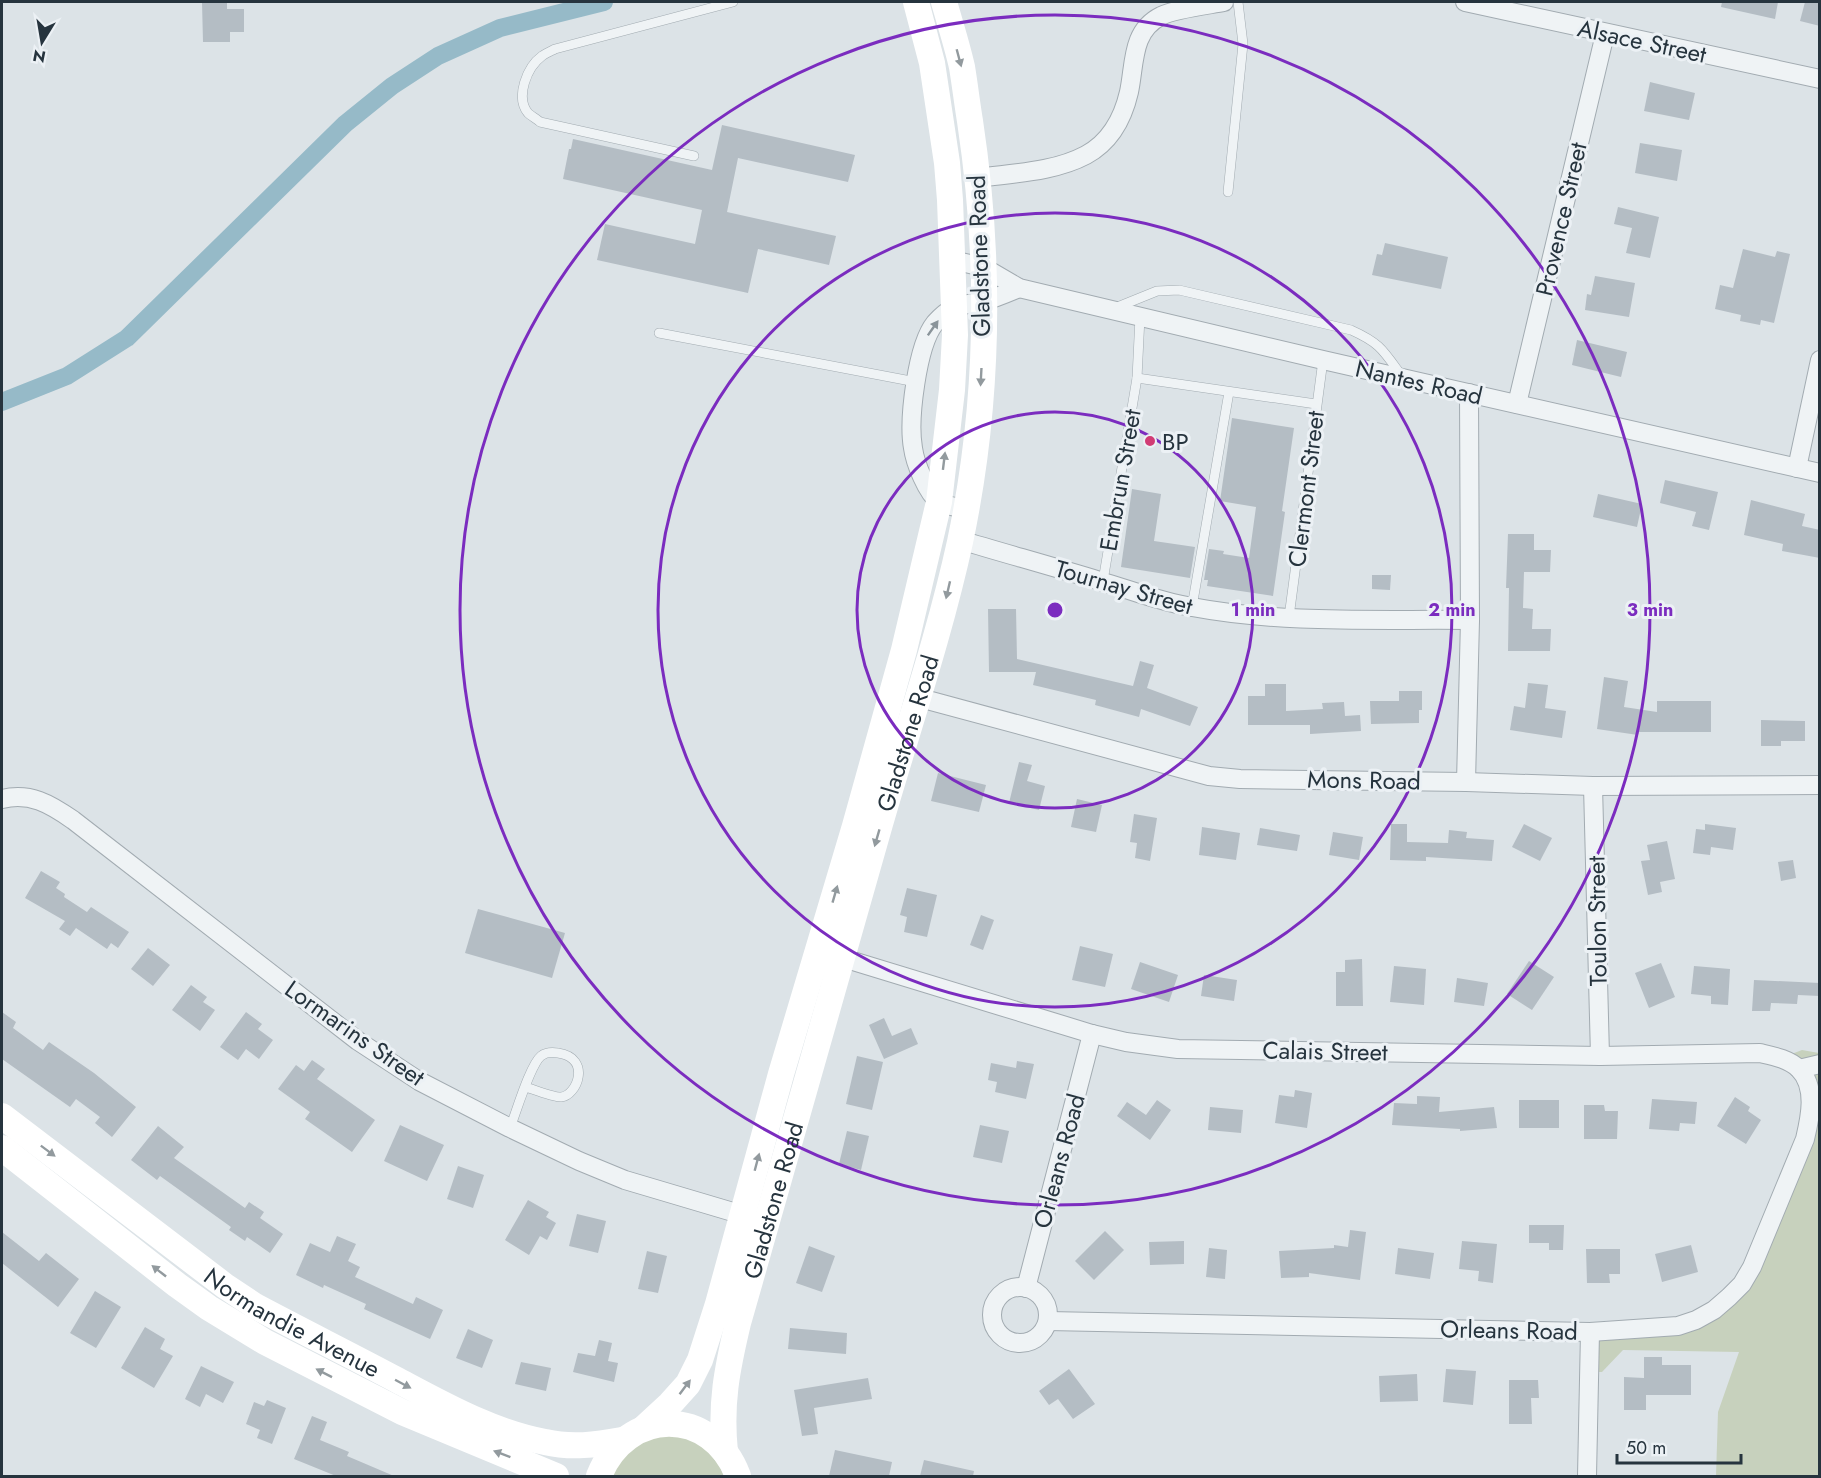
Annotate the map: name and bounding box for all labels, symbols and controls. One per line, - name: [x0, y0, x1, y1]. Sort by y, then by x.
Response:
- street label: Alsace Street: [1574, 10, 1710, 72]
- north arrow: [12, 12, 72, 72]
- text: N: [31, 44, 48, 69]
- one-way arrow: [955, 49, 965, 67]
- street label: Provence Street: [1526, 138, 1596, 299]
- street label: Gladstone Road: [959, 175, 999, 337]
- one-way arrow: [927, 321, 939, 337]
- street label: Nantes Road: [1352, 350, 1486, 414]
- one-way arrow: [977, 368, 986, 387]
- street label: Embrun Street: [1090, 406, 1150, 554]
- street label: Clermont Street: [1279, 409, 1333, 569]
- place label: BP: [1162, 424, 1189, 459]
- marker: BP: [1143, 434, 1157, 448]
- one-way arrow: [940, 452, 949, 471]
- street label: Tournay Street: [1051, 551, 1197, 623]
- one-way arrow: [943, 581, 953, 599]
- text: 1 min: [1231, 597, 1275, 623]
- text: 2 min: [1428, 597, 1476, 623]
- text: 3 min: [1627, 597, 1673, 623]
- centre of rings: [1045, 600, 1065, 620]
- street label: Gladstone Road: [867, 651, 947, 816]
- street label: Mons Road: [1307, 762, 1421, 798]
- one-way arrow: [871, 829, 881, 847]
- street label: Toulon Street: [1578, 855, 1616, 986]
- one-way arrow: [831, 885, 840, 903]
- street label: Lormarins Street: [278, 972, 432, 1094]
- street label: Calais Street: [1262, 1032, 1388, 1070]
- street label: Orleans Road: [1024, 1090, 1094, 1232]
- street label: Gladstone Road: [734, 1117, 812, 1283]
- one-way arrow: [40, 1145, 56, 1158]
- one-way arrow: [753, 1153, 762, 1171]
- street label: Normandie Avenue: [197, 1259, 387, 1386]
- one-way arrow: [151, 1264, 167, 1277]
- street label: Orleans Road: [1440, 1311, 1578, 1349]
- one-way arrow: [316, 1368, 333, 1378]
- one-way arrow: [395, 1379, 412, 1388]
- one-way arrow: [678, 1379, 690, 1394]
- scale bar: [1617, 1427, 1742, 1465]
- text: 50 m: [1626, 1435, 1666, 1461]
- one-way arrow: [493, 1449, 511, 1458]

